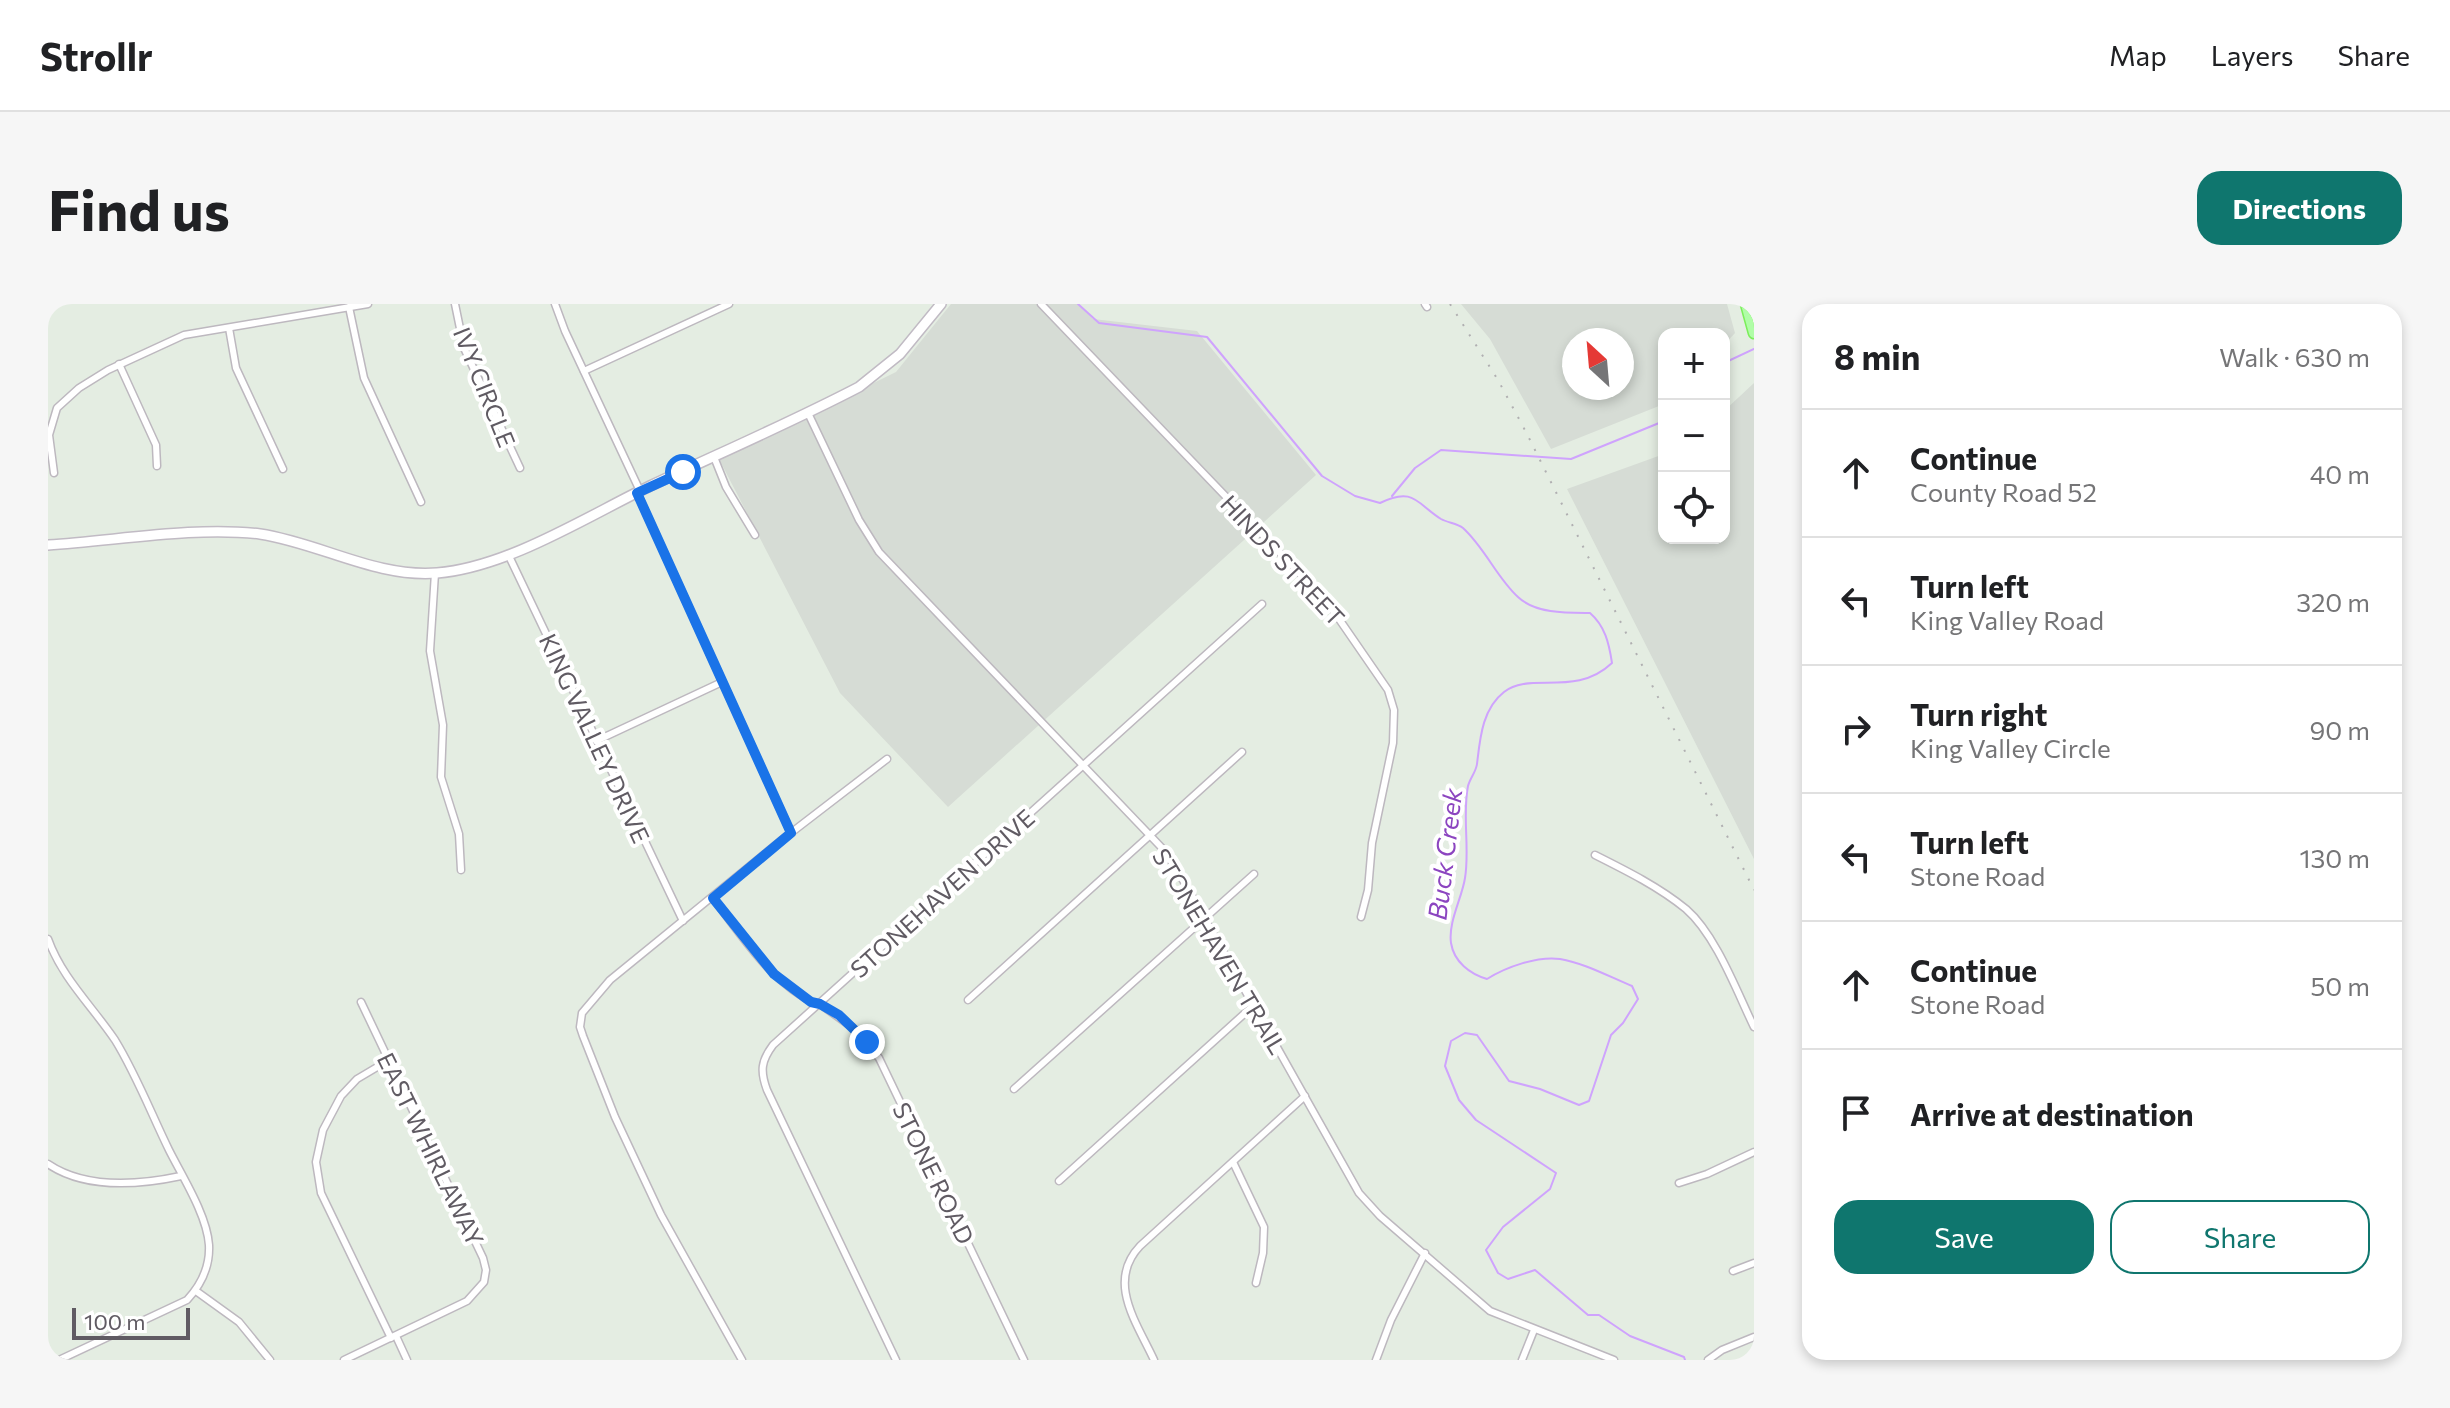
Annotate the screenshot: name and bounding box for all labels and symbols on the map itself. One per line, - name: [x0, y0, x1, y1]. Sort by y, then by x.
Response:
- street label: IVY CIRCLE: [448, 323, 522, 451]
- north arrow: [1562, 328, 1634, 400]
- route start: [665, 454, 701, 490]
- street label: HINDS STREET: [1215, 489, 1351, 631]
- street label: KING VALLEY DRIVE: [534, 629, 656, 847]
- water label: Buck Creek: [1421, 785, 1468, 922]
- street label: STONEHAVEN DRIVE: [844, 803, 1040, 983]
- street label: STONEHAVEN TRAIL: [1147, 843, 1293, 1059]
- route end: [849, 1024, 885, 1060]
- street label: EAST WHIRLAWAY: [372, 1048, 490, 1251]
- street label: STONE ROAD: [887, 1098, 981, 1248]
- scale bar: [72, 1304, 190, 1340]

